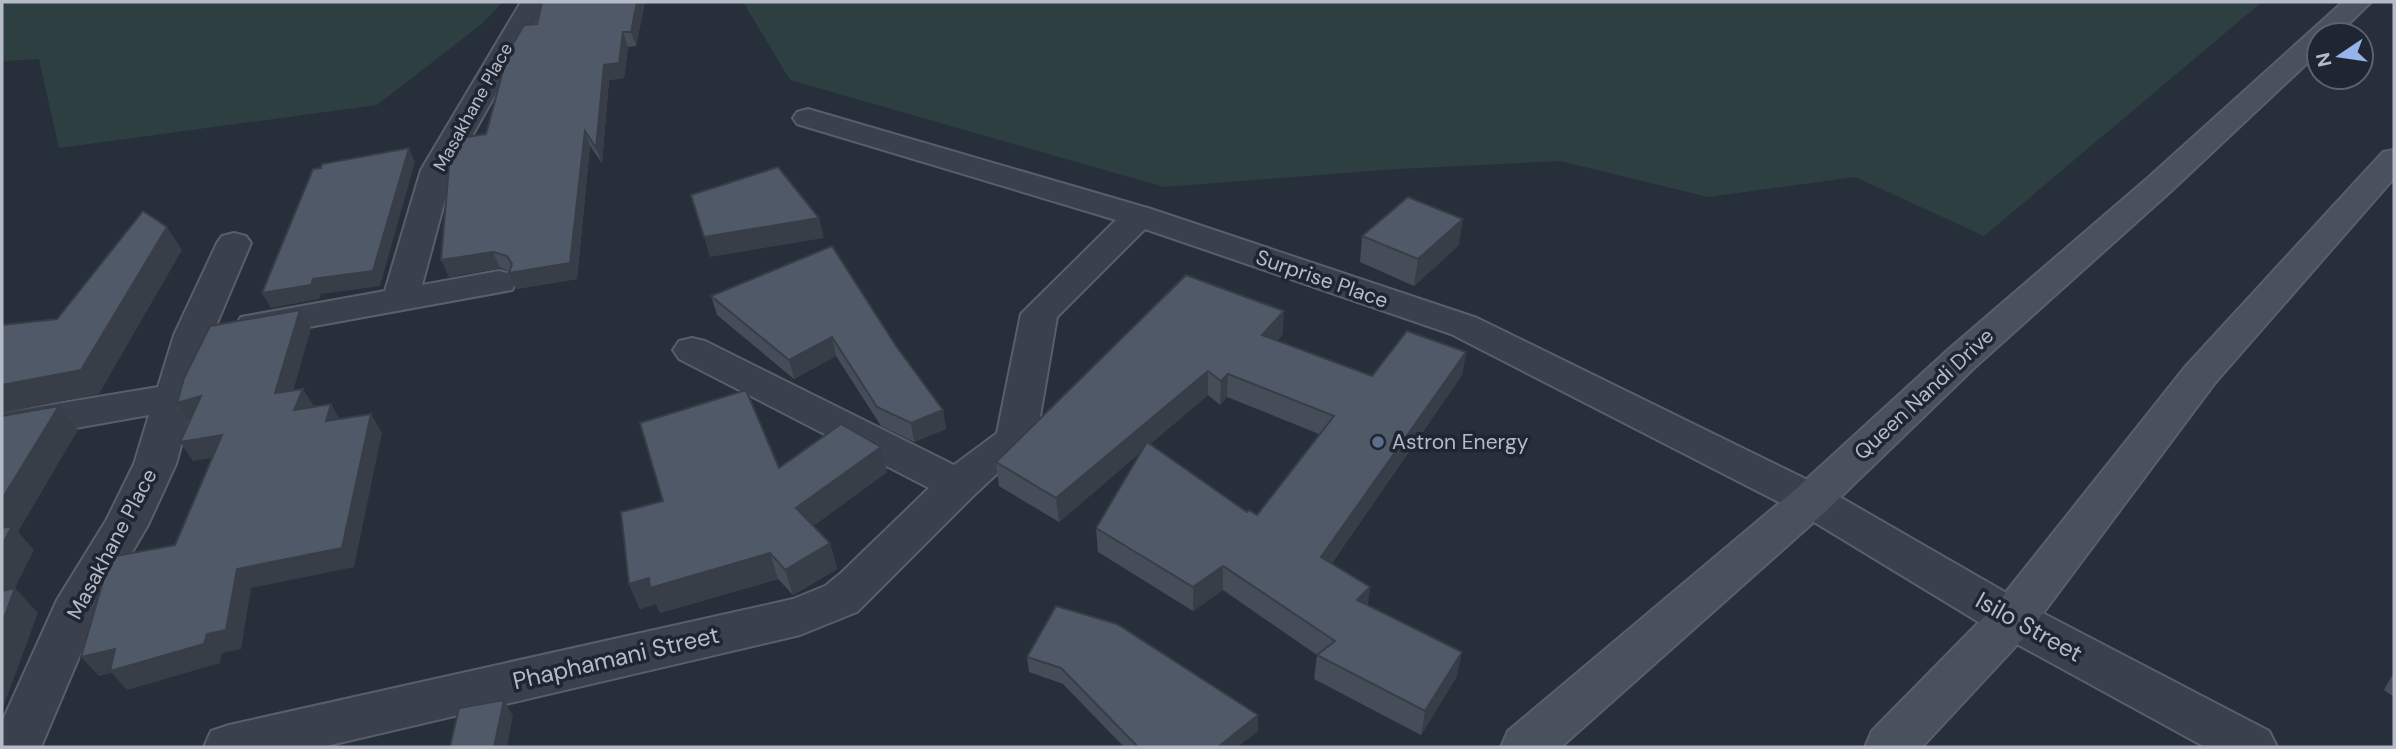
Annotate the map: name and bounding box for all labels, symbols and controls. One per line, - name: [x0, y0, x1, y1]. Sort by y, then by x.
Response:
- north arrow: [2305, 21, 2375, 91]
- street label: Masakhane Place: [428, 39, 518, 175]
- text: N: [2310, 50, 2338, 69]
- street label: Surprise Place: [1252, 243, 1392, 315]
- street label: Queen Nandi Drive: [1848, 322, 2000, 466]
- place label: Astron Energy: [1392, 428, 1529, 456]
- marker: Astron Energy: [1370, 434, 1386, 450]
- street label: Masakhane Place: [60, 464, 164, 624]
- street label: Isilo Street: [1970, 585, 2088, 669]
- street label: Phaphamani Street: [510, 619, 722, 696]

